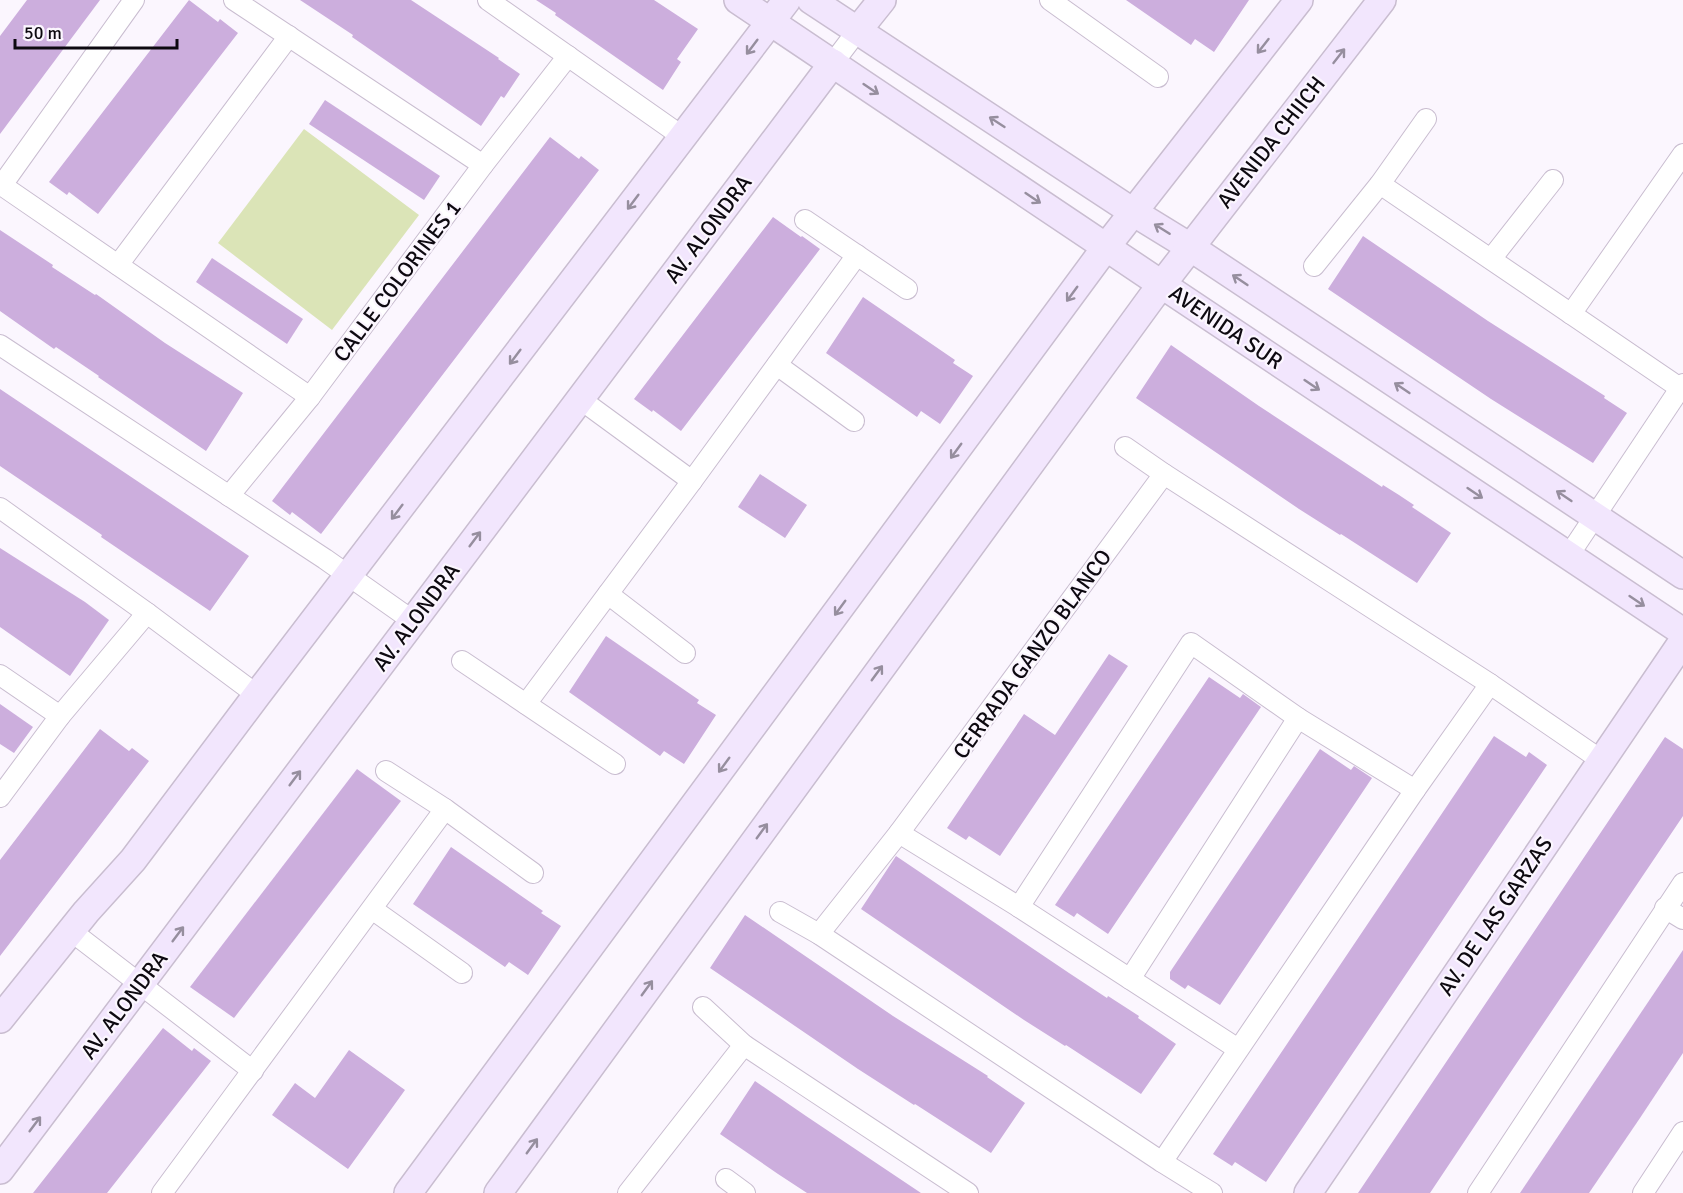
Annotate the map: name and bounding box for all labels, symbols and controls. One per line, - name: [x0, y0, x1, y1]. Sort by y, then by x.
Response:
- scale bar: [15, 12, 177, 50]
- text: 50 m: [24, 22, 62, 44]
- one-way arrow: [745, 38, 758, 54]
- one-way arrow: [1256, 38, 1269, 54]
- one-way arrow: [1332, 48, 1345, 64]
- street label: AVENIDA CHIICH: [1211, 71, 1331, 213]
- one-way arrow: [863, 83, 880, 96]
- one-way arrow: [989, 116, 1005, 128]
- street label: AV. ALONDRA: [659, 169, 758, 288]
- one-way arrow: [1025, 192, 1041, 204]
- one-way arrow: [627, 193, 640, 209]
- street label: CALLE COLORINES 1: [327, 195, 467, 367]
- one-way arrow: [1154, 223, 1171, 235]
- one-way arrow: [1232, 274, 1249, 286]
- street label: AVENIDA SUR: [1164, 279, 1288, 375]
- one-way arrow: [1065, 286, 1078, 302]
- one-way arrow: [509, 349, 522, 365]
- one-way arrow: [1304, 378, 1321, 391]
- one-way arrow: [1394, 382, 1411, 394]
- one-way arrow: [950, 443, 962, 459]
- one-way arrow: [1466, 486, 1483, 499]
- one-way arrow: [1556, 490, 1573, 503]
- one-way arrow: [391, 504, 404, 520]
- one-way arrow: [469, 531, 481, 547]
- street label: CERRADA GANZO BLANCO: [947, 544, 1117, 764]
- street label: AV. ALONDRA: [367, 557, 466, 676]
- one-way arrow: [1628, 595, 1645, 607]
- one-way arrow: [834, 600, 846, 616]
- one-way arrow: [871, 666, 883, 682]
- one-way arrow: [718, 757, 731, 773]
- one-way arrow: [288, 771, 301, 787]
- one-way arrow: [756, 823, 768, 839]
- street label: AV. DE LAS GARZAS: [1432, 831, 1558, 1001]
- one-way arrow: [171, 927, 184, 943]
- street label: AV. ALONDRA: [75, 945, 174, 1064]
- one-way arrow: [641, 981, 653, 997]
- one-way arrow: [29, 1116, 41, 1132]
- one-way arrow: [526, 1138, 539, 1154]

